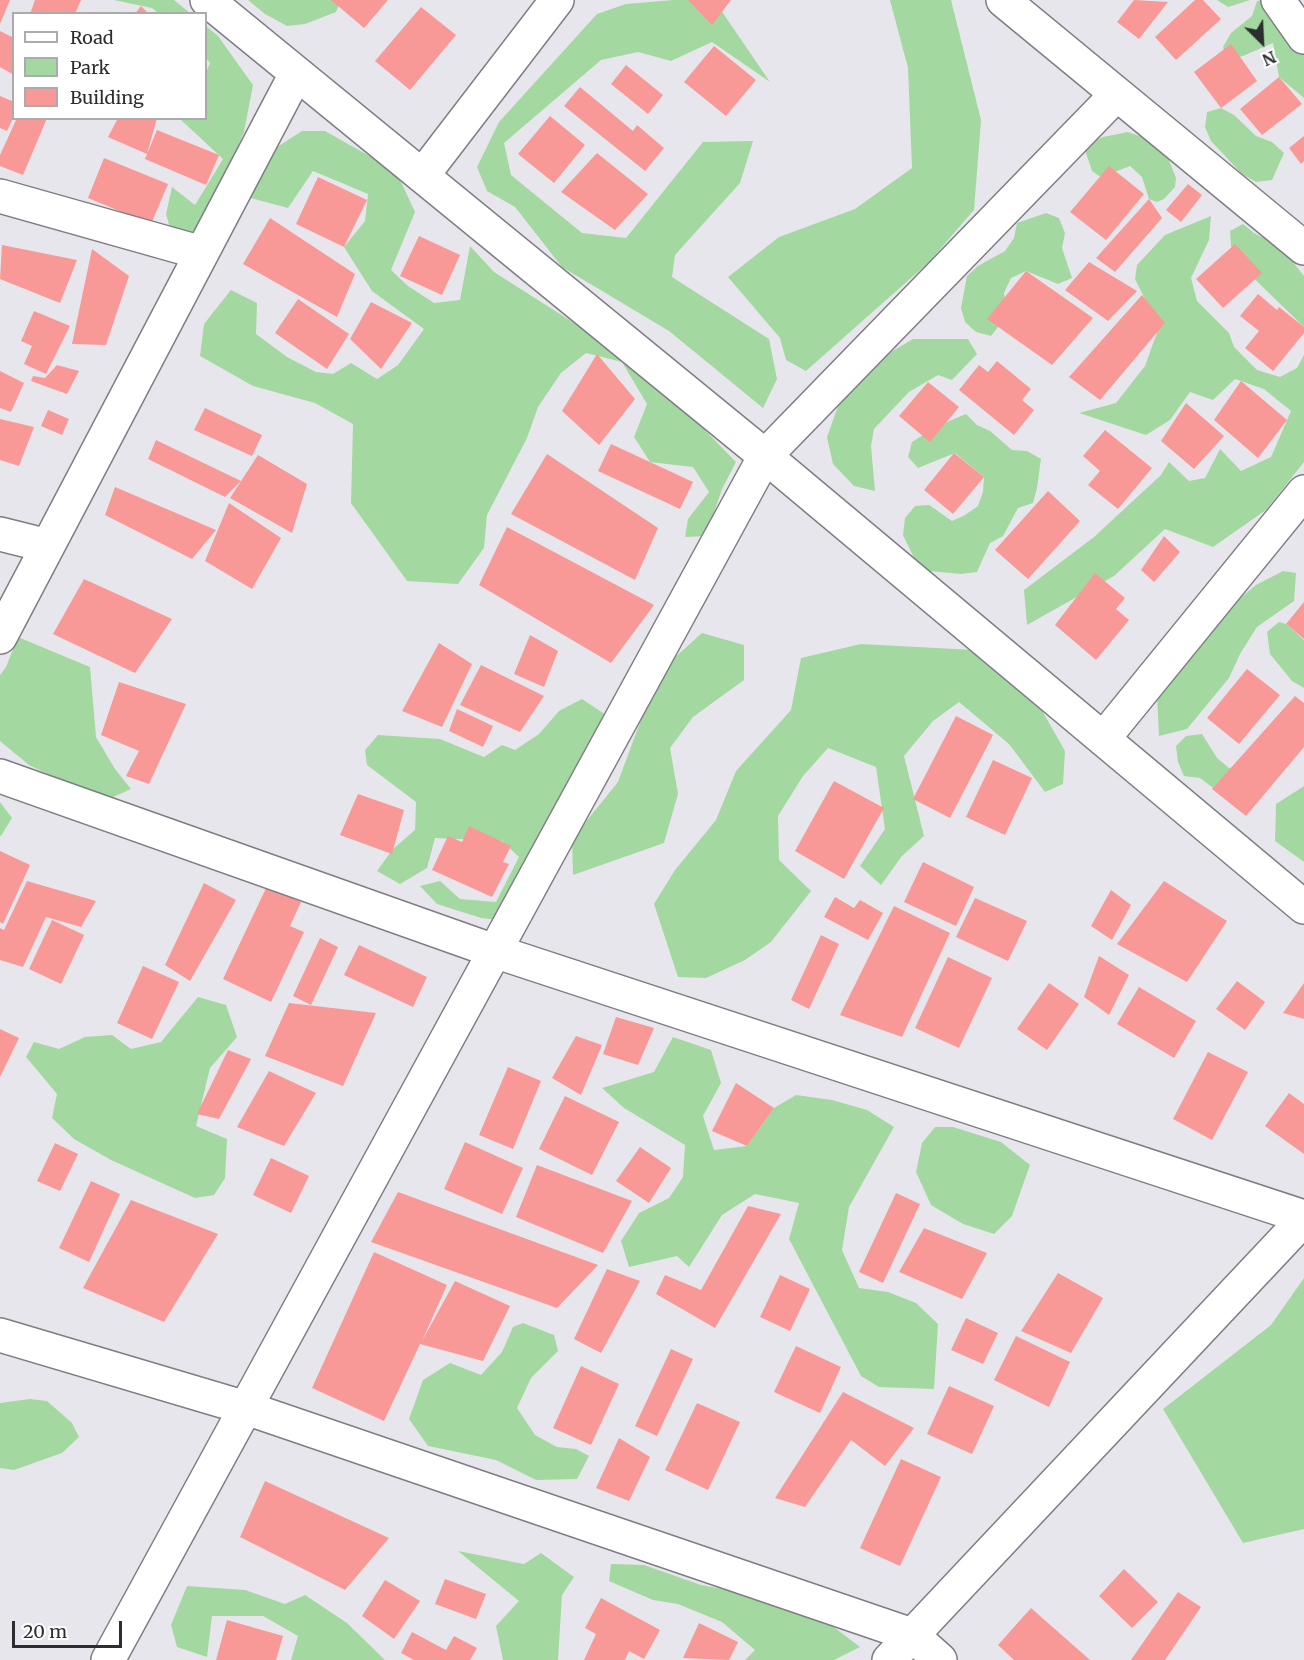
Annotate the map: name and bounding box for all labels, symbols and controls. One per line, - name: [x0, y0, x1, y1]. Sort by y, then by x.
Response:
- legend: [12, 12, 207, 120]
- north arrow: [1232, 12, 1292, 72]
- text: Road: [70, 26, 114, 49]
- text: N: [1259, 47, 1279, 70]
- text: Park: [70, 56, 110, 79]
- text: Building: [70, 86, 144, 109]
- scale bar: [15, 1609, 124, 1647]
- text: 20 m: [23, 1620, 67, 1643]

